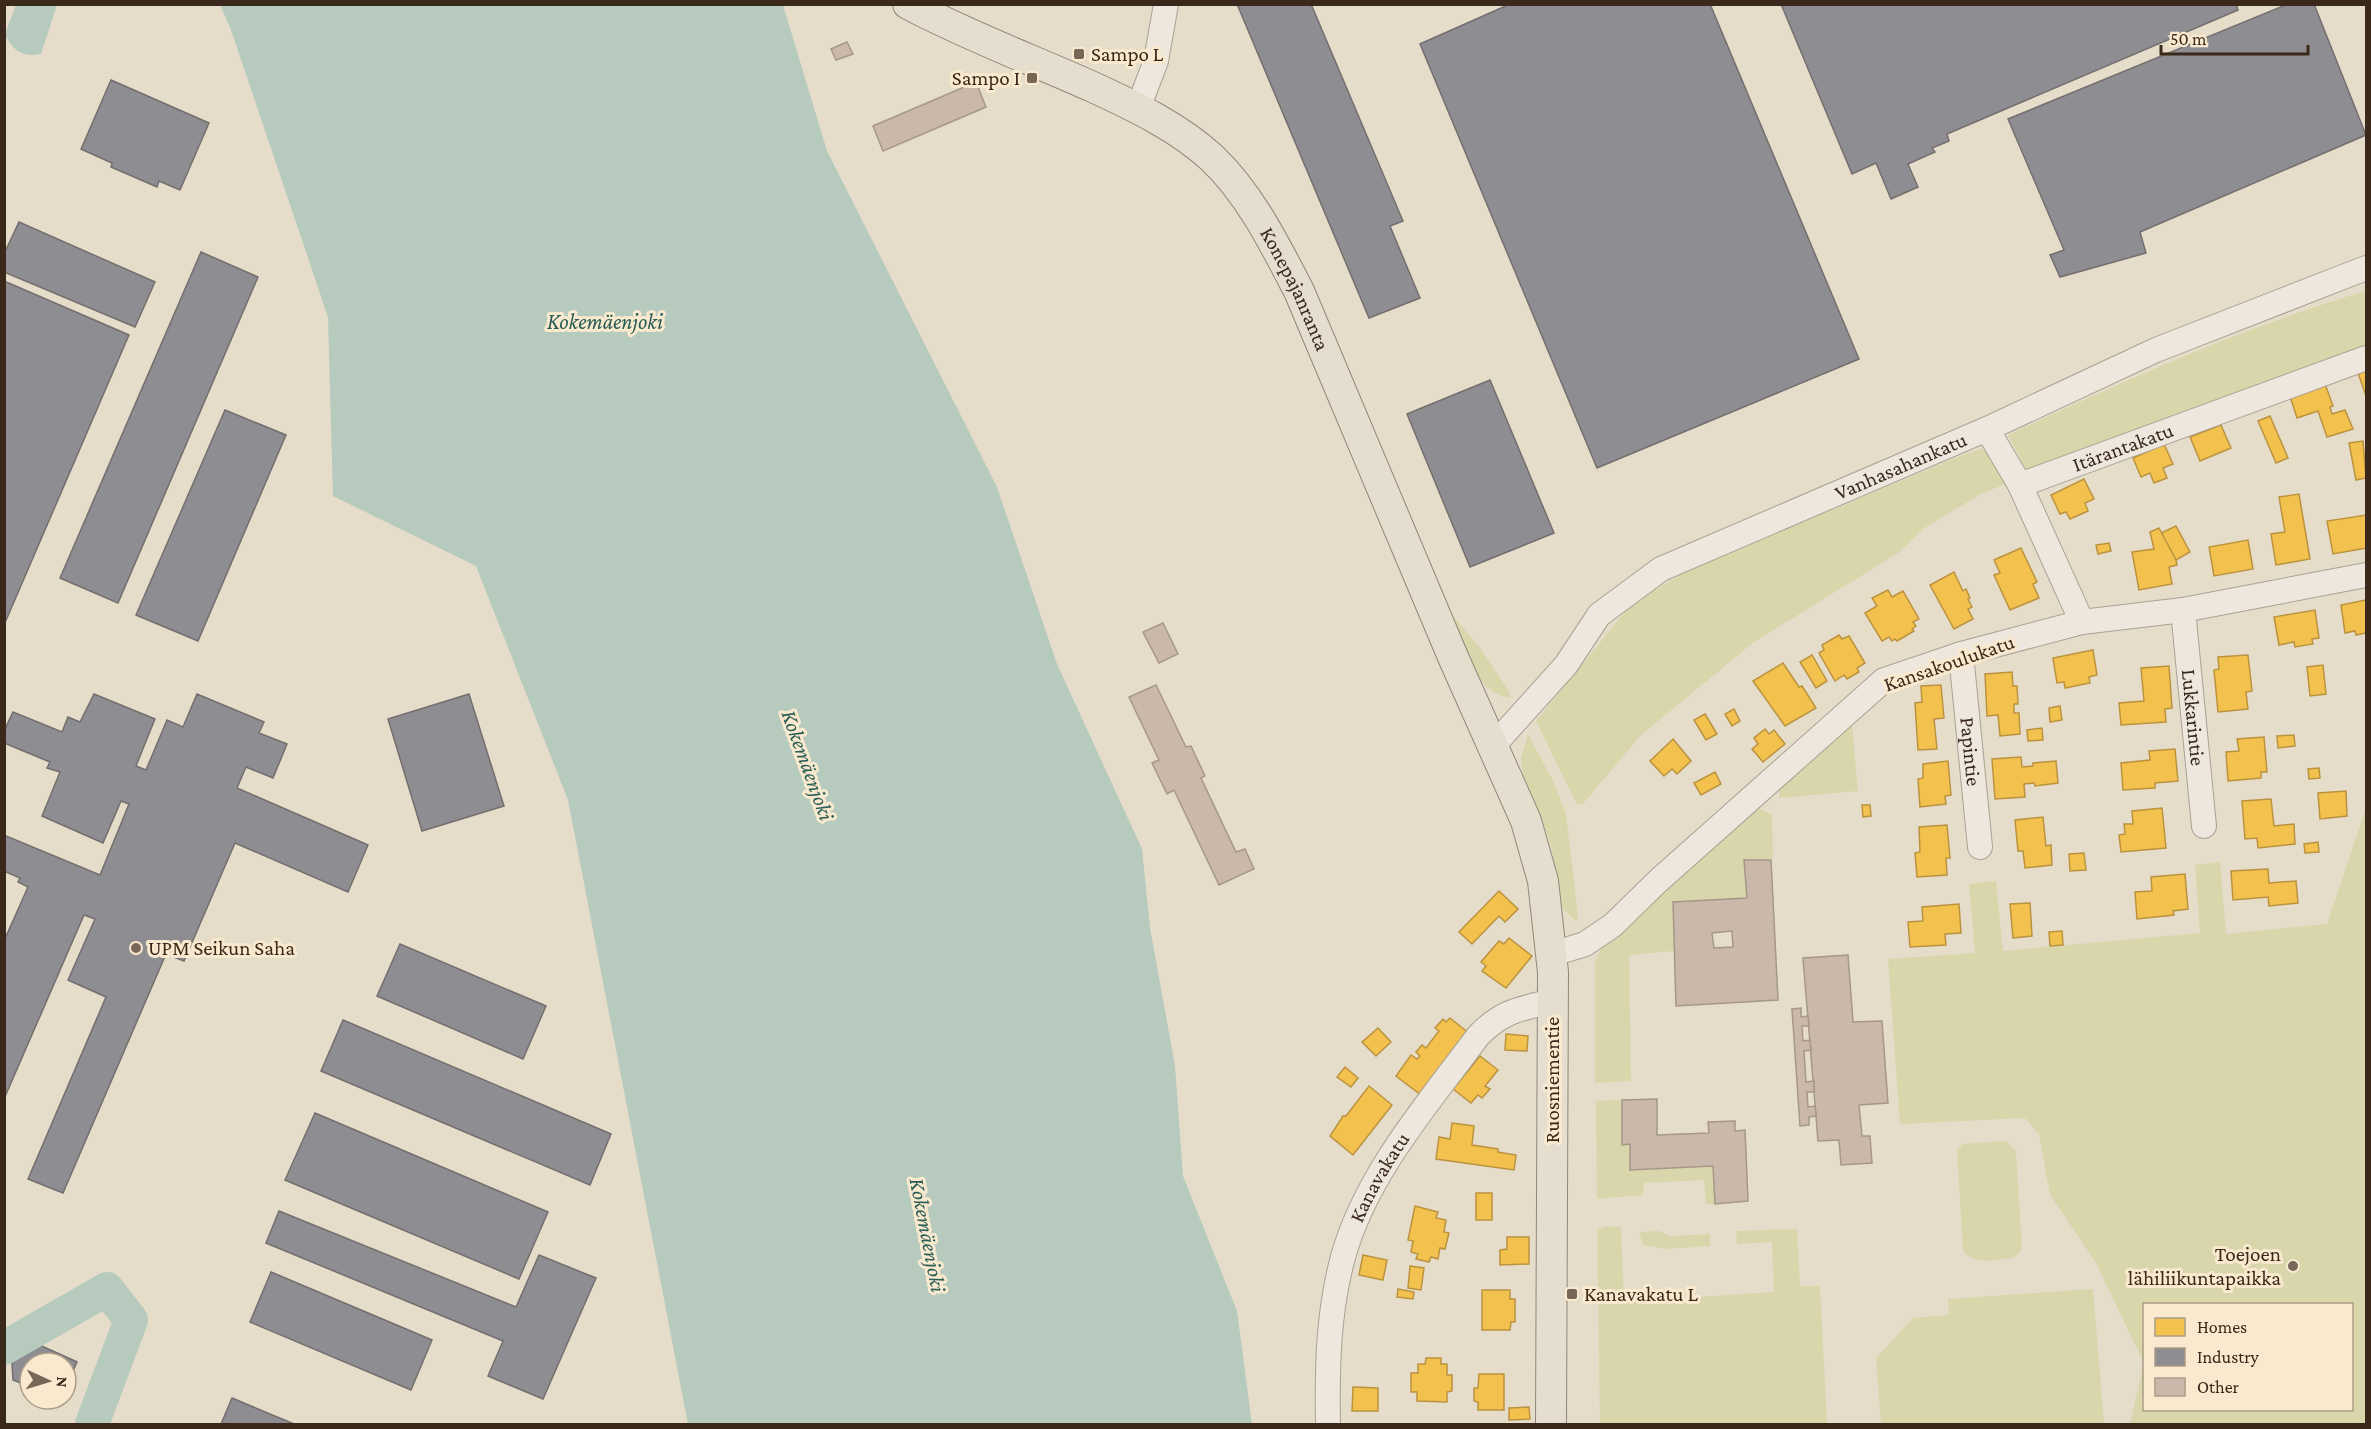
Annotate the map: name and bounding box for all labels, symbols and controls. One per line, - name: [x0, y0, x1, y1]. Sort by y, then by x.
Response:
- scale bar: [2161, 18, 2308, 56]
- text: 50 m: [2170, 29, 2207, 49]
- place label: Sampo L: [1091, 42, 1164, 66]
- marker: Sampo L: [1072, 47, 1086, 61]
- place label: Sampo I: [952, 66, 1020, 90]
- marker: Sampo I: [1025, 71, 1039, 85]
- street label: Konepajanranta: [1255, 223, 1335, 354]
- water label: Kokemäenjoki: [547, 309, 663, 335]
- street label: Itärantakatu: [2069, 418, 2177, 477]
- street label: Vanhasahankatu: [1831, 427, 1970, 505]
- street label: Kansakoulukatu: [1880, 629, 2018, 697]
- street label: Lukkarintie: [2177, 668, 2210, 767]
- water label: Kokemäenjoki: [776, 706, 840, 824]
- street label: Papintie: [1955, 716, 1986, 787]
- place label: UPM Seikun Saha: [148, 936, 295, 960]
- marker: UPM Seikun Saha: [129, 941, 143, 955]
- street label: Ruosniementie: [1540, 1017, 1564, 1143]
- street label: Kanavakatu: [1344, 1128, 1414, 1226]
- water label: Kokemäenjoki: [904, 1176, 951, 1294]
- place label: Toejoen lähiliikuntapaikka: [2128, 1242, 2281, 1290]
- marker: Toejoen lähiliikuntapaikka: [2286, 1259, 2300, 1273]
- place label: Kanavakatu L: [1584, 1282, 1698, 1306]
- marker: Kanavakatu L: [1565, 1287, 1579, 1301]
- legend: [2143, 1303, 2353, 1411]
- text: Homes: [2197, 1317, 2247, 1337]
- text: Industry: [2197, 1347, 2260, 1367]
- north arrow: [18, 1351, 78, 1411]
- text: N: [54, 1376, 71, 1388]
- text: Other: [2197, 1377, 2240, 1397]

